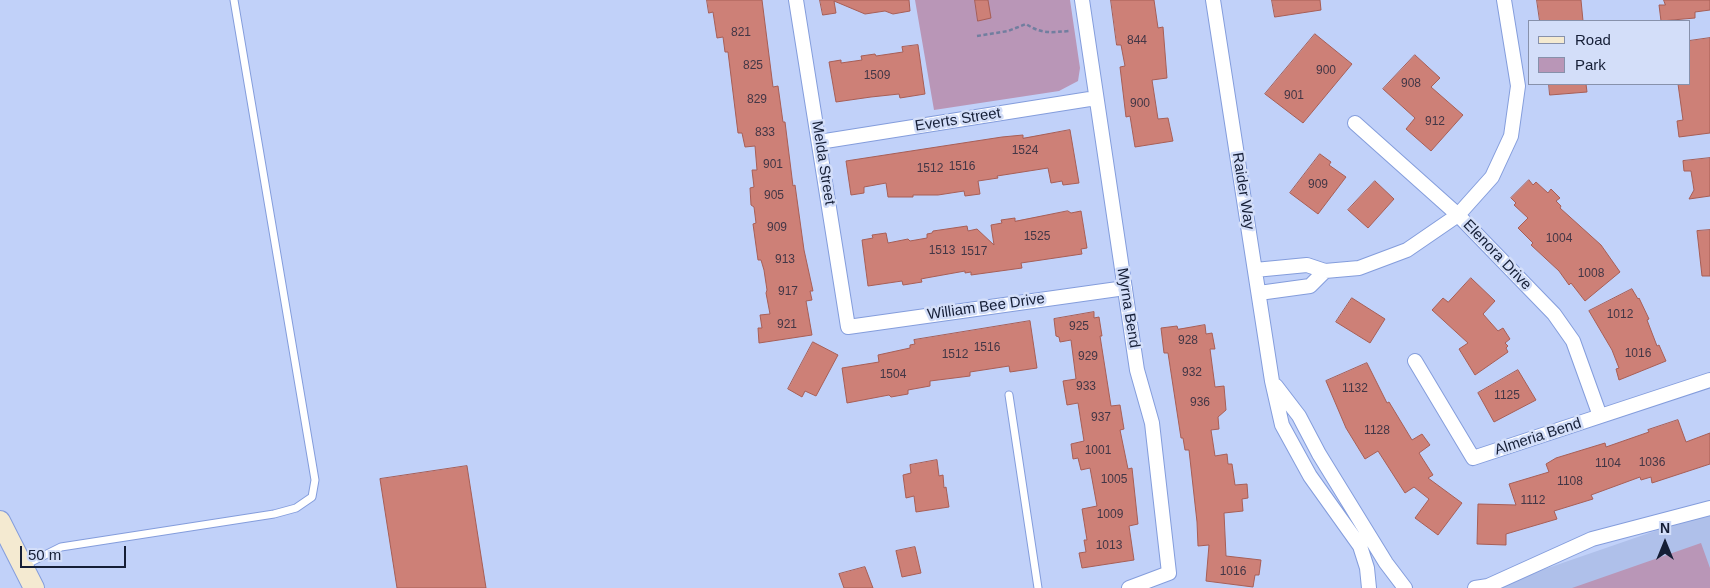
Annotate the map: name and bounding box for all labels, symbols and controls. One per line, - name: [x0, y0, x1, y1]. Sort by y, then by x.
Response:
- legend: [1528, 20, 1690, 85]
- house number: 821: [731, 26, 751, 40]
- text: Road: [1575, 31, 1611, 48]
- house number: 844: [1127, 34, 1147, 48]
- text: Park: [1575, 56, 1606, 73]
- house number: 825: [743, 59, 763, 73]
- house number: 900: [1316, 64, 1336, 78]
- house number: 1509: [864, 69, 890, 83]
- house number: 908: [1401, 77, 1421, 91]
- house number: 901: [1284, 89, 1304, 103]
- house number: 829: [747, 93, 767, 107]
- house number: 900: [1130, 97, 1150, 111]
- street label: Everts Street: [914, 104, 1002, 136]
- house number: 912: [1425, 115, 1445, 129]
- street label: Melda Street: [807, 120, 839, 206]
- house number: 833: [755, 126, 775, 140]
- house number: 1524: [1012, 144, 1038, 158]
- street label: Raider Way: [1228, 151, 1258, 231]
- house number: 901: [763, 158, 783, 172]
- house number: 1516: [949, 160, 975, 174]
- house number: 1512: [917, 162, 943, 176]
- house number: 909: [1308, 178, 1328, 192]
- house number: 905: [764, 189, 784, 203]
- street label: Elenora Drive: [1459, 216, 1535, 294]
- house number: 909: [767, 221, 787, 235]
- house number: 1525: [1024, 230, 1050, 244]
- house number: 1004: [1546, 232, 1572, 246]
- house number: 1513: [929, 244, 955, 258]
- house number: 1517: [961, 245, 987, 259]
- house number: 913: [775, 253, 795, 267]
- street label: Myrna Bend: [1113, 267, 1143, 349]
- house number: 1008: [1578, 267, 1604, 281]
- house number: 917: [778, 285, 798, 299]
- street label: William Bee Drive: [926, 290, 1046, 324]
- house number: 1012: [1607, 308, 1633, 322]
- house number: 921: [777, 318, 797, 332]
- house number: 925: [1069, 320, 1089, 334]
- house number: 928: [1178, 334, 1198, 348]
- house number: 1516: [974, 341, 1000, 355]
- house number: 1016: [1625, 347, 1651, 361]
- house number: 1512: [942, 348, 968, 362]
- house number: 929: [1078, 350, 1098, 364]
- house number: 932: [1182, 366, 1202, 380]
- house number: 1504: [880, 368, 906, 382]
- house number: 933: [1076, 380, 1096, 394]
- house number: 1132: [1342, 382, 1368, 396]
- house number: 1125: [1494, 389, 1520, 403]
- house number: 936: [1190, 396, 1210, 410]
- house number: 937: [1091, 411, 1111, 425]
- street label: Almeria Bend: [1492, 415, 1584, 459]
- house number: 1128: [1364, 424, 1390, 438]
- house number: 1001: [1085, 444, 1111, 458]
- house number: 1036: [1639, 456, 1665, 470]
- house number: 1104: [1595, 457, 1621, 471]
- house number: 1005: [1101, 473, 1127, 487]
- house number: 1108: [1557, 475, 1583, 489]
- house number: 1112: [1521, 494, 1545, 508]
- house number: 1009: [1097, 508, 1123, 522]
- north arrow: [1640, 518, 1690, 568]
- text: N: [1660, 520, 1670, 536]
- scale bar: [22, 536, 129, 568]
- house number: 1013: [1096, 539, 1122, 553]
- text: 50 m: [28, 546, 61, 563]
- house number: 1016: [1220, 565, 1246, 579]

